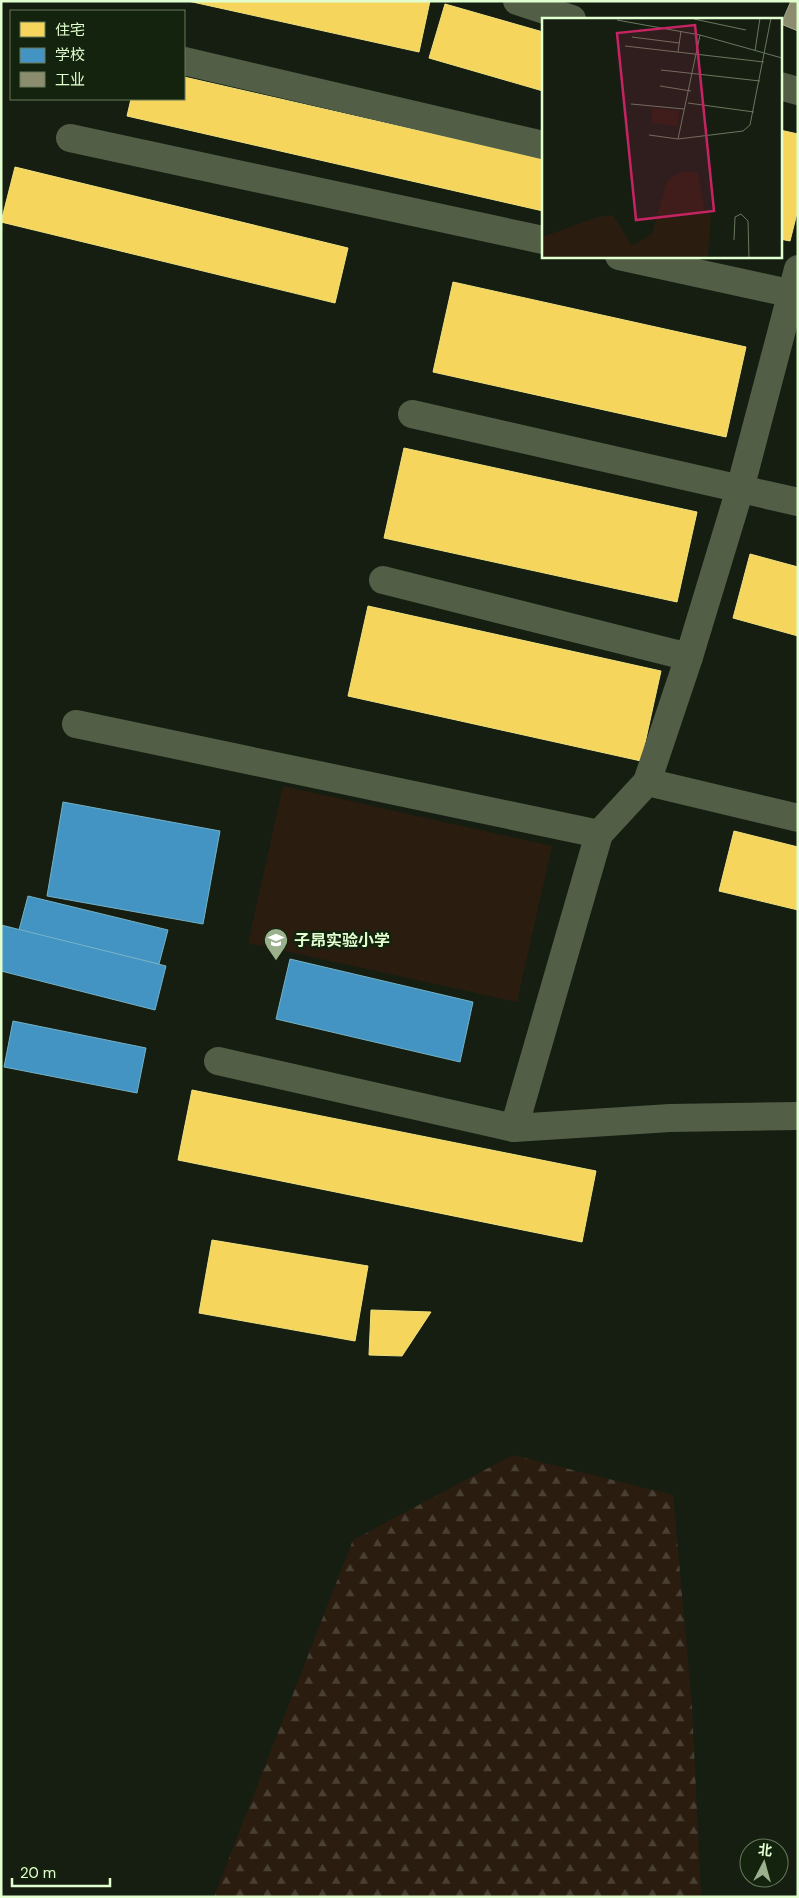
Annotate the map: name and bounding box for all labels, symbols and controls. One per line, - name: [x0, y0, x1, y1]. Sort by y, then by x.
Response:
- legend: [10, 10, 185, 100]
- inset map: [542, 18, 782, 258]
- text: 住宅: [55, 20, 85, 40]
- text: 学校: [55, 45, 85, 65]
- text: 工业: [55, 70, 85, 90]
- school or university icon: 子昂实验小学: [263, 927, 289, 961]
- place label: 子昂实验小学: [294, 930, 390, 951]
- north arrow: [739, 1838, 789, 1888]
- text: 北: [757, 1840, 773, 1860]
- scale bar: [12, 1856, 110, 1888]
- text: 20 m: [20, 1863, 56, 1883]

